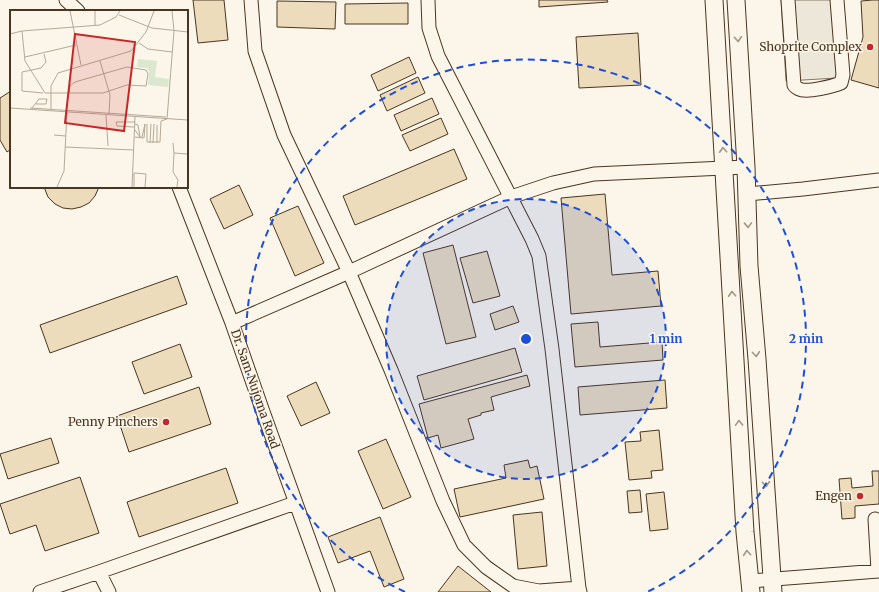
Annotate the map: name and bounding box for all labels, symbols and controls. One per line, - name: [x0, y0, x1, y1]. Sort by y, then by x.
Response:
- inset map: [10, 10, 188, 188]
- one-way arrow: [734, 36, 743, 42]
- place label: Shoprite Complex: [759, 39, 863, 54]
- marker: Shoprite Complex: [865, 42, 875, 52]
- one-way arrow: [718, 147, 727, 153]
- one-way arrow: [744, 222, 752, 228]
- one-way arrow: [727, 291, 736, 297]
- street label: Dr. Sam Nujoma Road: [228, 327, 283, 451]
- text: 1 min: [650, 331, 682, 346]
- text: 2 min: [789, 331, 823, 346]
- centre of rings: [519, 332, 533, 346]
- one-way arrow: [752, 351, 761, 357]
- place label: Penny Pinchers: [68, 414, 158, 429]
- marker: Penny Pinchers: [161, 417, 171, 427]
- one-way arrow: [735, 420, 743, 426]
- one-way arrow: [761, 481, 770, 487]
- place label: Engen: [815, 488, 852, 503]
- marker: Engen: [855, 491, 865, 501]
- one-way arrow: [743, 550, 752, 556]

